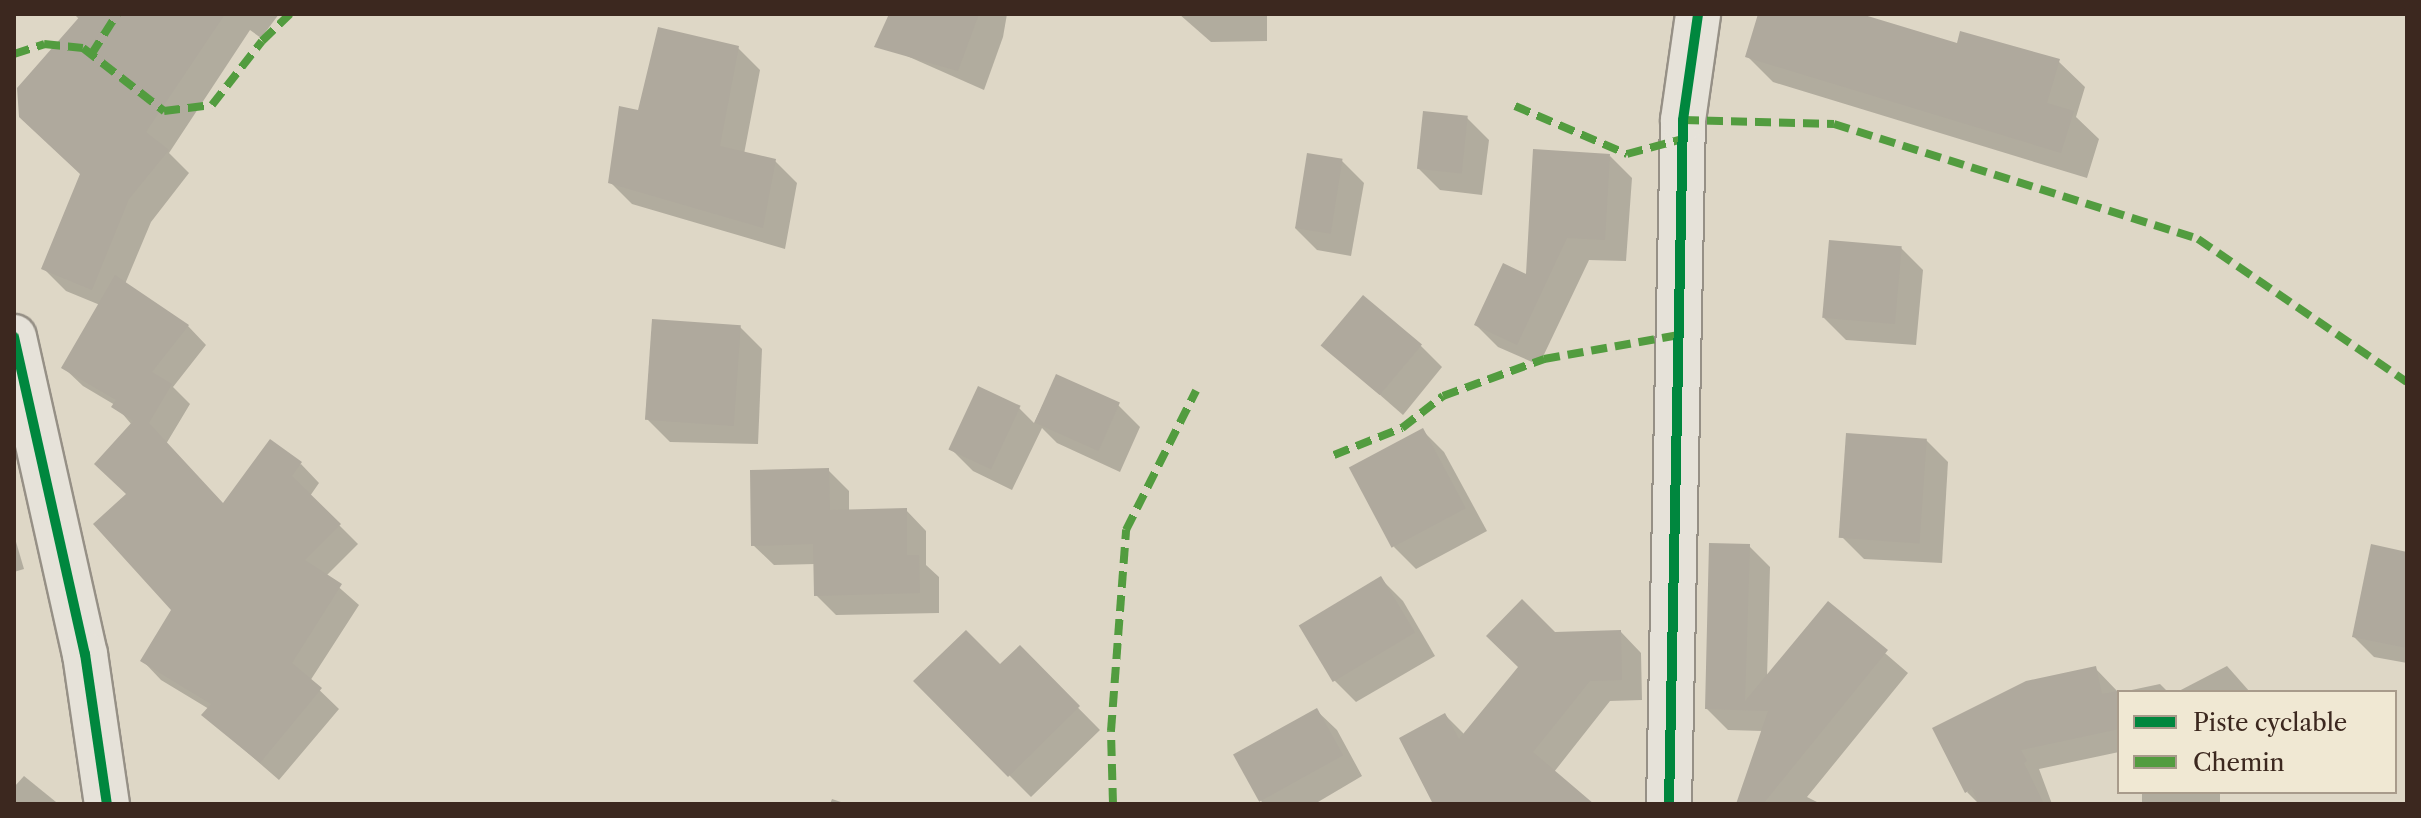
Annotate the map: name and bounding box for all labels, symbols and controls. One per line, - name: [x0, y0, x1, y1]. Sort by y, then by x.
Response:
- legend: [2117, 690, 2397, 794]
- text: Piste cyclable: [2193, 708, 2347, 737]
- text: Chemin: [2193, 748, 2285, 777]

